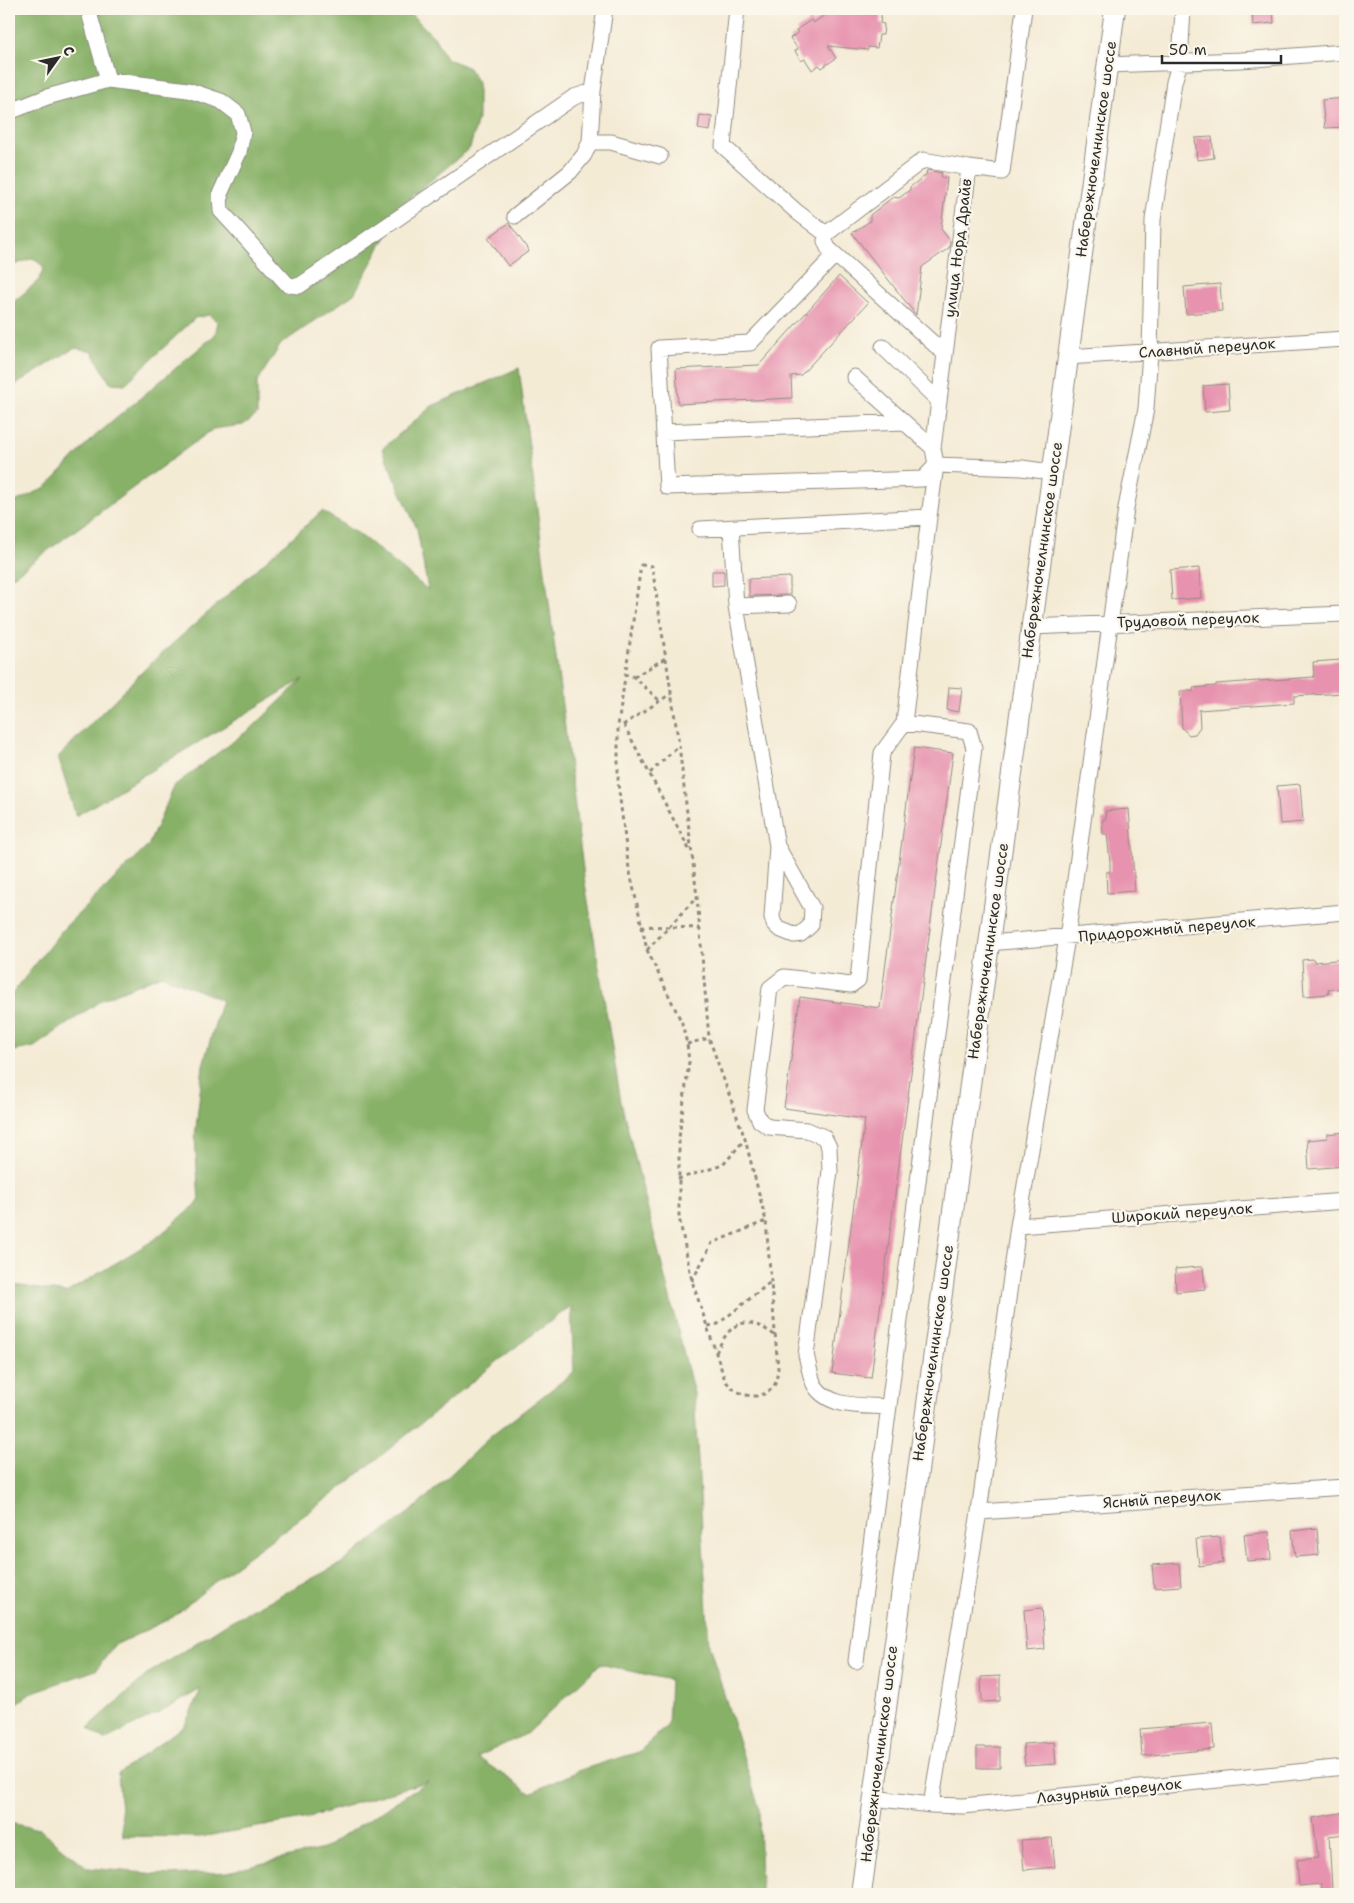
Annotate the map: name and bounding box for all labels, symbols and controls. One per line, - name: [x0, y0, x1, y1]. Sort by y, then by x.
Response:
- north arrow: [32, 32, 82, 82]
- scale bar: [1162, 32, 1280, 64]
- street label: Набережночелнинское шоссе: [1071, 39, 1121, 259]
- text: 50 m: [1169, 40, 1207, 60]
- text: С: [59, 42, 79, 59]
- street label: улица Норд Драйв: [940, 177, 976, 319]
- street label: Славный переулок: [1138, 333, 1276, 363]
- street label: Набережночелнинское шоссе: [1017, 440, 1067, 660]
- street label: Трудовой переулок: [1116, 608, 1260, 632]
- street label: Набережночелнинское шоссе: [963, 841, 1013, 1061]
- street label: Придорожный переулок: [1078, 911, 1256, 947]
- street label: Широкий переулок: [1111, 1198, 1253, 1228]
- street label: Набережночелнинское шоссе: [908, 1243, 958, 1463]
- street label: Ясный переулок: [1102, 1485, 1222, 1513]
- street label: Набережночелнинское шоссе: [856, 1644, 902, 1864]
- street label: Лазурный переулок: [1035, 1773, 1183, 1809]

